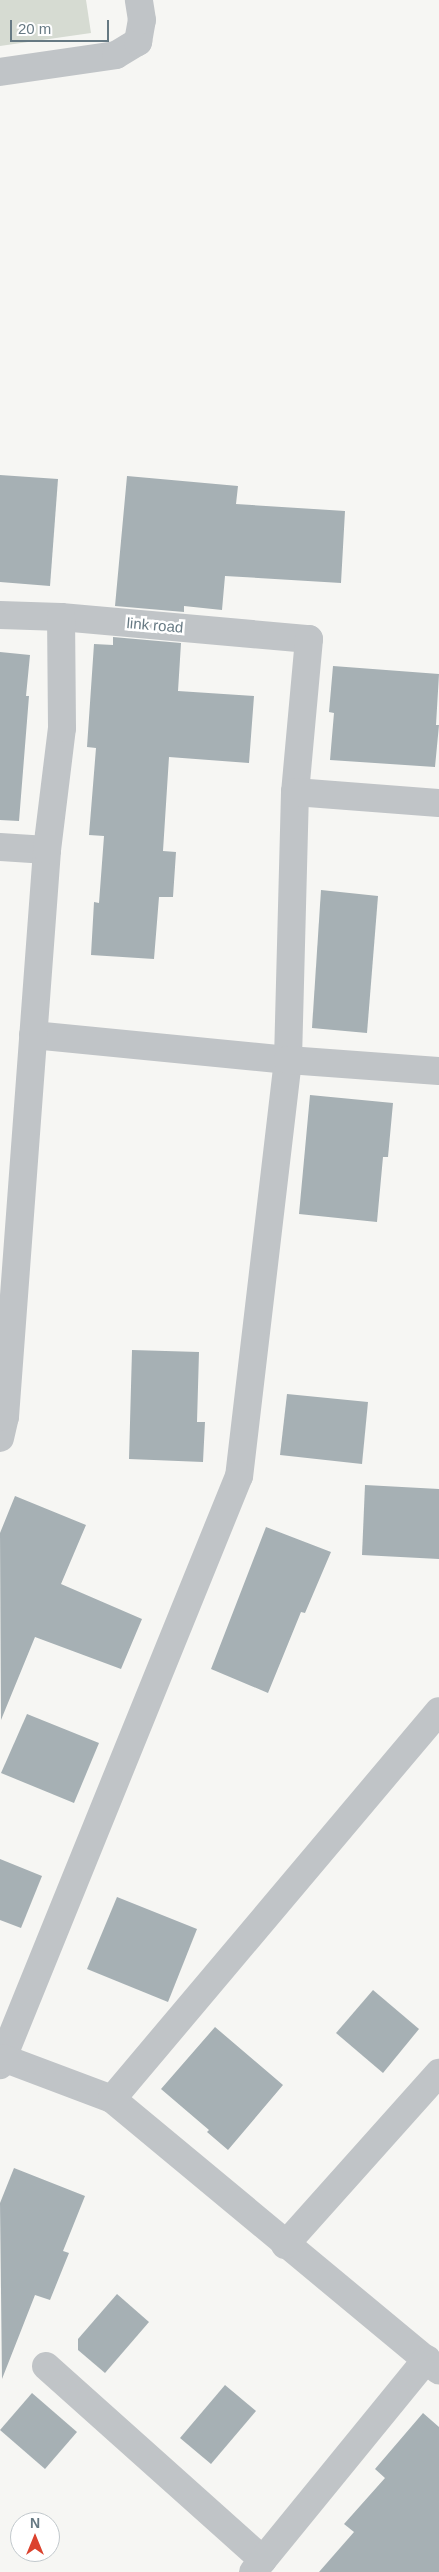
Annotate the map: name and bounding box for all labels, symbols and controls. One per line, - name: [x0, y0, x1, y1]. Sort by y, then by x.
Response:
- scale bar: [12, 10, 111, 42]
- text: 20 m: [18, 20, 51, 37]
- street label: link road: [126, 614, 184, 636]
- north arrow: [10, 2512, 60, 2562]
- text: N: [30, 2515, 40, 2531]

